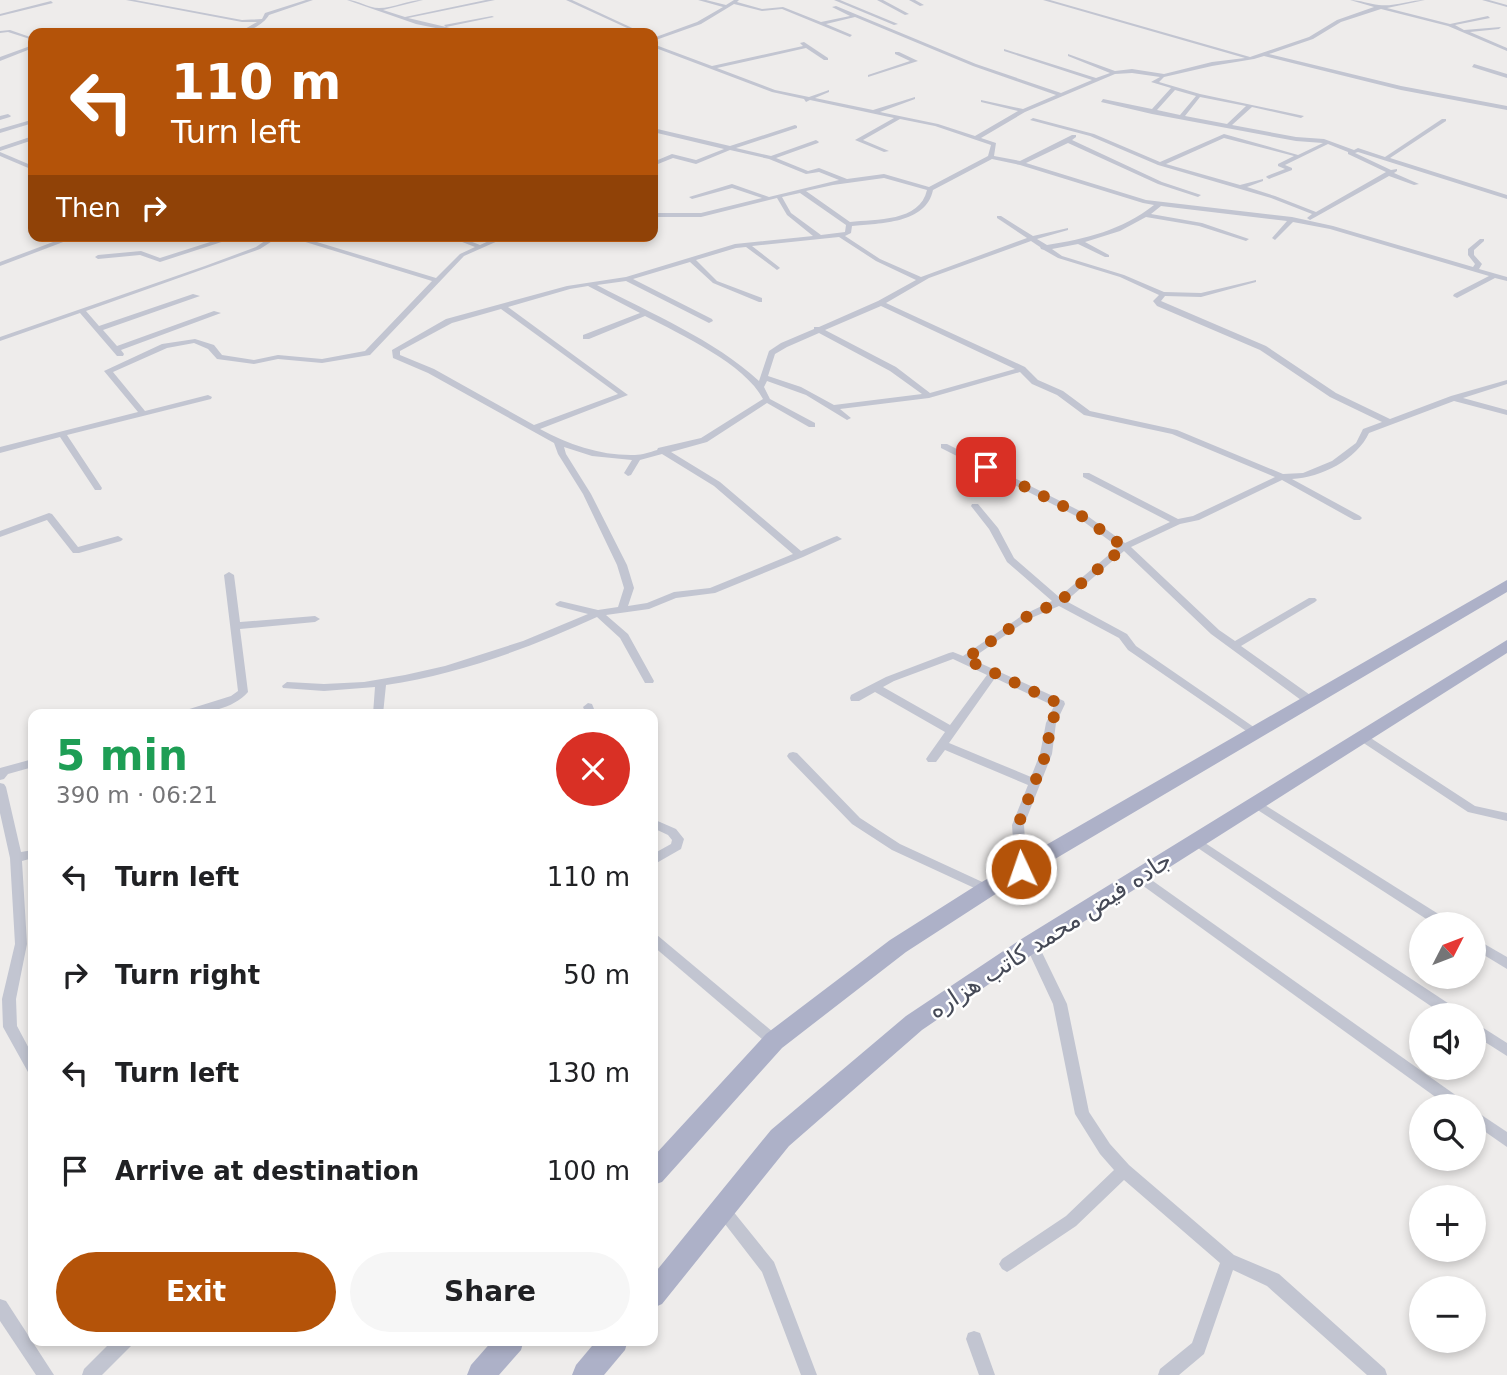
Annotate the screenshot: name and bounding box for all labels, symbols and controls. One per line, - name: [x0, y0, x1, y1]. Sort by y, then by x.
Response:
- text: 110 m: [171, 54, 341, 111]
- icon: left: [56, 56, 147, 147]
- text: Turn left: [171, 113, 301, 151]
- icon: right: [135, 189, 173, 227]
- text: Then: [56, 193, 121, 223]
- pin: [956, 437, 1016, 497]
- icon: arrive: [967, 448, 1005, 486]
- text: 5 min: [56, 731, 188, 780]
- button: close: [556, 732, 630, 806]
- text: 390 m · 06:21: [56, 782, 218, 808]
- position arrow: [984, 832, 1058, 906]
- street label: جاده فیض محمد کاتب هزاره: [923, 846, 1177, 1024]
- icon: left: [56, 858, 94, 896]
- text: Turn left: [115, 862, 239, 892]
- text: 110 m: [547, 862, 630, 892]
- north arrow: [1409, 912, 1486, 989]
- map controls: [1409, 912, 1486, 1353]
- icon: right: [56, 956, 94, 994]
- text: Turn right: [115, 960, 260, 990]
- text: 50 m: [563, 960, 630, 990]
- button: sound: [1409, 1003, 1486, 1080]
- icon: left: [56, 1054, 94, 1092]
- text: Turn left: [115, 1058, 239, 1088]
- text: 130 m: [547, 1058, 630, 1088]
- button: search: [1409, 1094, 1486, 1171]
- icon: arrive: [56, 1152, 94, 1190]
- text: Arrive at destination: [115, 1156, 419, 1186]
- text: 100 m: [547, 1156, 630, 1186]
- button: +: [1409, 1185, 1486, 1262]
- button: Exit: [56, 1252, 336, 1332]
- button: Share: [350, 1252, 630, 1332]
- button: −: [1409, 1276, 1486, 1353]

